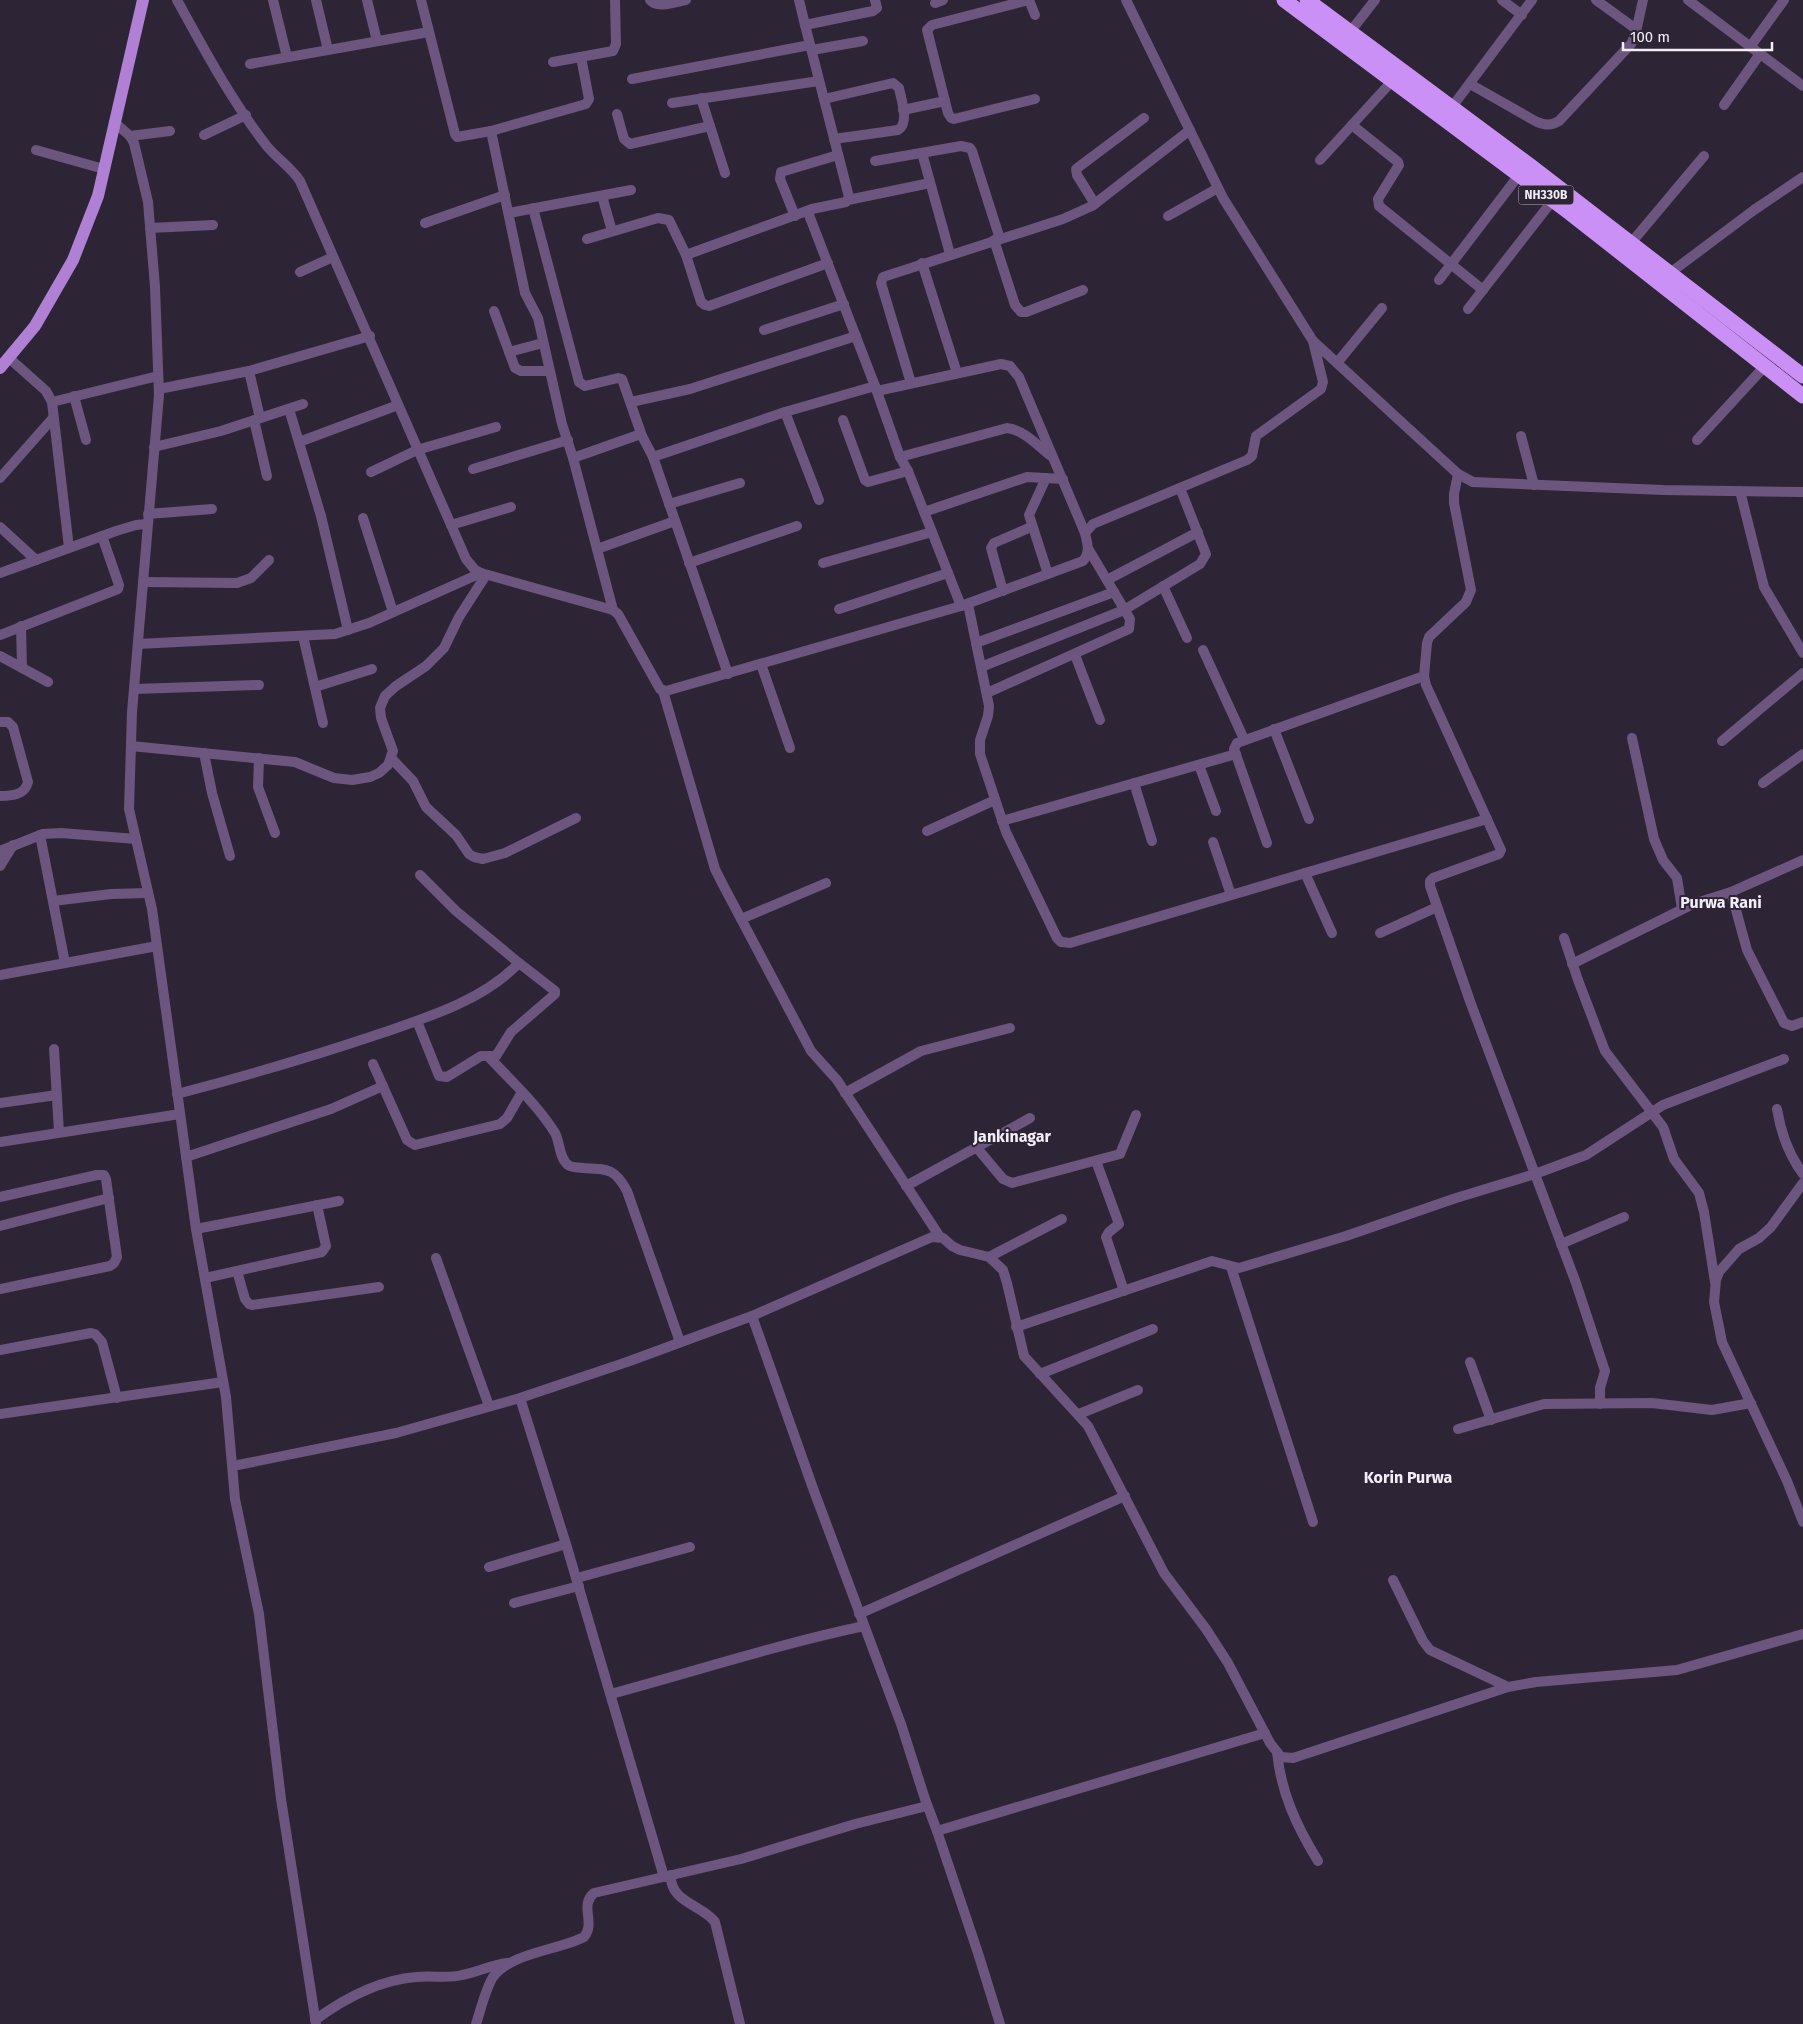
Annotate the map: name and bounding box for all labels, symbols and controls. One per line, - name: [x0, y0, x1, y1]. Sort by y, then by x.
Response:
- scale bar: [1623, 20, 1772, 52]
- text: 100 m: [1630, 28, 1670, 46]
- road number: NH330B: [1518, 186, 1574, 204]
- district label: Purwa Rani: [1680, 893, 1762, 912]
- district label: Jankinagar: [972, 1127, 1052, 1146]
- district label: Korin Purwa: [1364, 1468, 1452, 1487]

